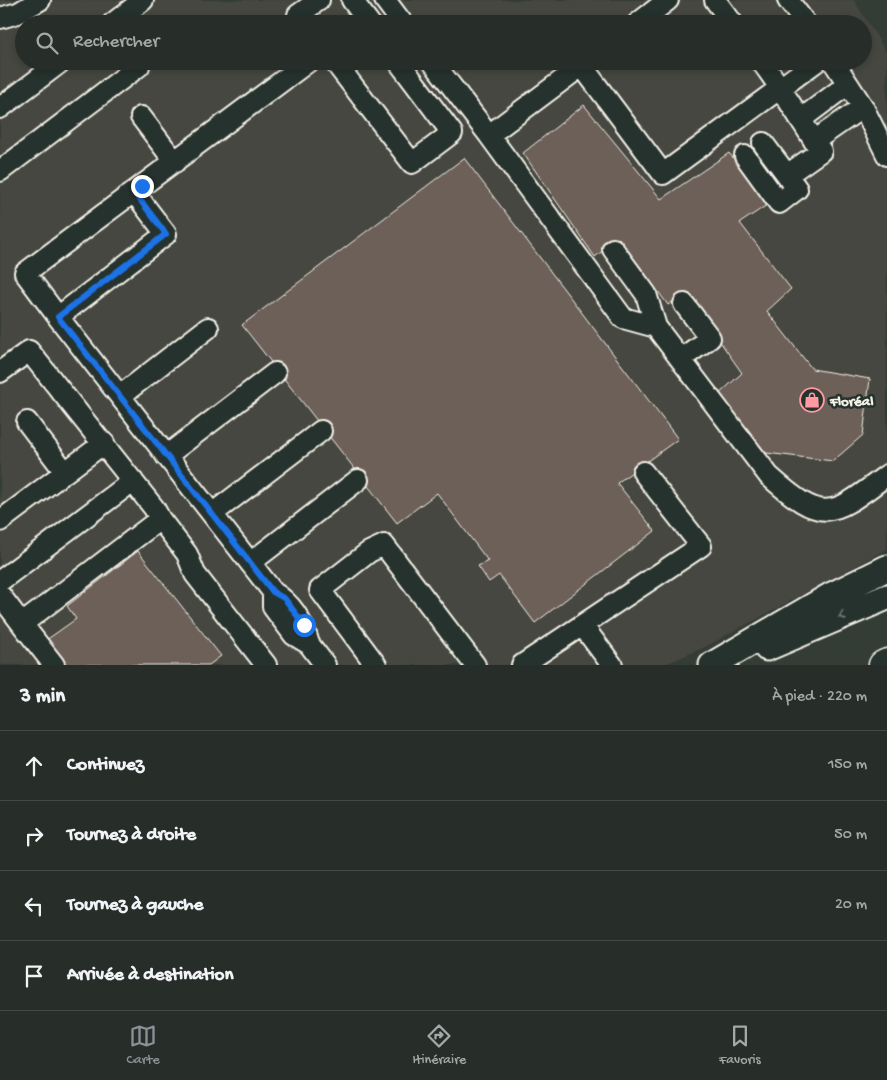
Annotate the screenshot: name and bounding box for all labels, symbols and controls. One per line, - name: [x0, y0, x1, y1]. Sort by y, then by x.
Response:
- search box: [15, 15, 872, 70]
- icon: search: [33, 29, 61, 57]
- text: Rechercher: [73, 31, 159, 54]
- route end: [131, 175, 154, 198]
- shop icon: Floréal: [799, 387, 825, 413]
- place label: Floréal: [829, 393, 874, 411]
- one-way arrow: [838, 610, 847, 621]
- route start: [293, 614, 316, 637]
- text: 3 min: [20, 685, 65, 710]
- text: À pied · 220 m: [772, 688, 867, 707]
- icon: ahead: [20, 752, 48, 780]
- text: Continuez: [67, 754, 144, 777]
- text: 150 m: [828, 756, 867, 775]
- icon: right: [20, 822, 48, 850]
- text: Tournez à droite: [67, 824, 196, 847]
- text: 50 m: [834, 826, 867, 845]
- icon: left: [20, 892, 48, 920]
- text: Tournez à gauche: [67, 894, 203, 917]
- text: 20 m: [835, 896, 867, 915]
- icon: arrive: [20, 962, 48, 990]
- text: Arrivée à destination: [67, 964, 233, 987]
- tab: Carte: [126, 1022, 160, 1069]
- tab: Itinéraire: [412, 1022, 466, 1069]
- tab: Favoris: [719, 1022, 761, 1069]

